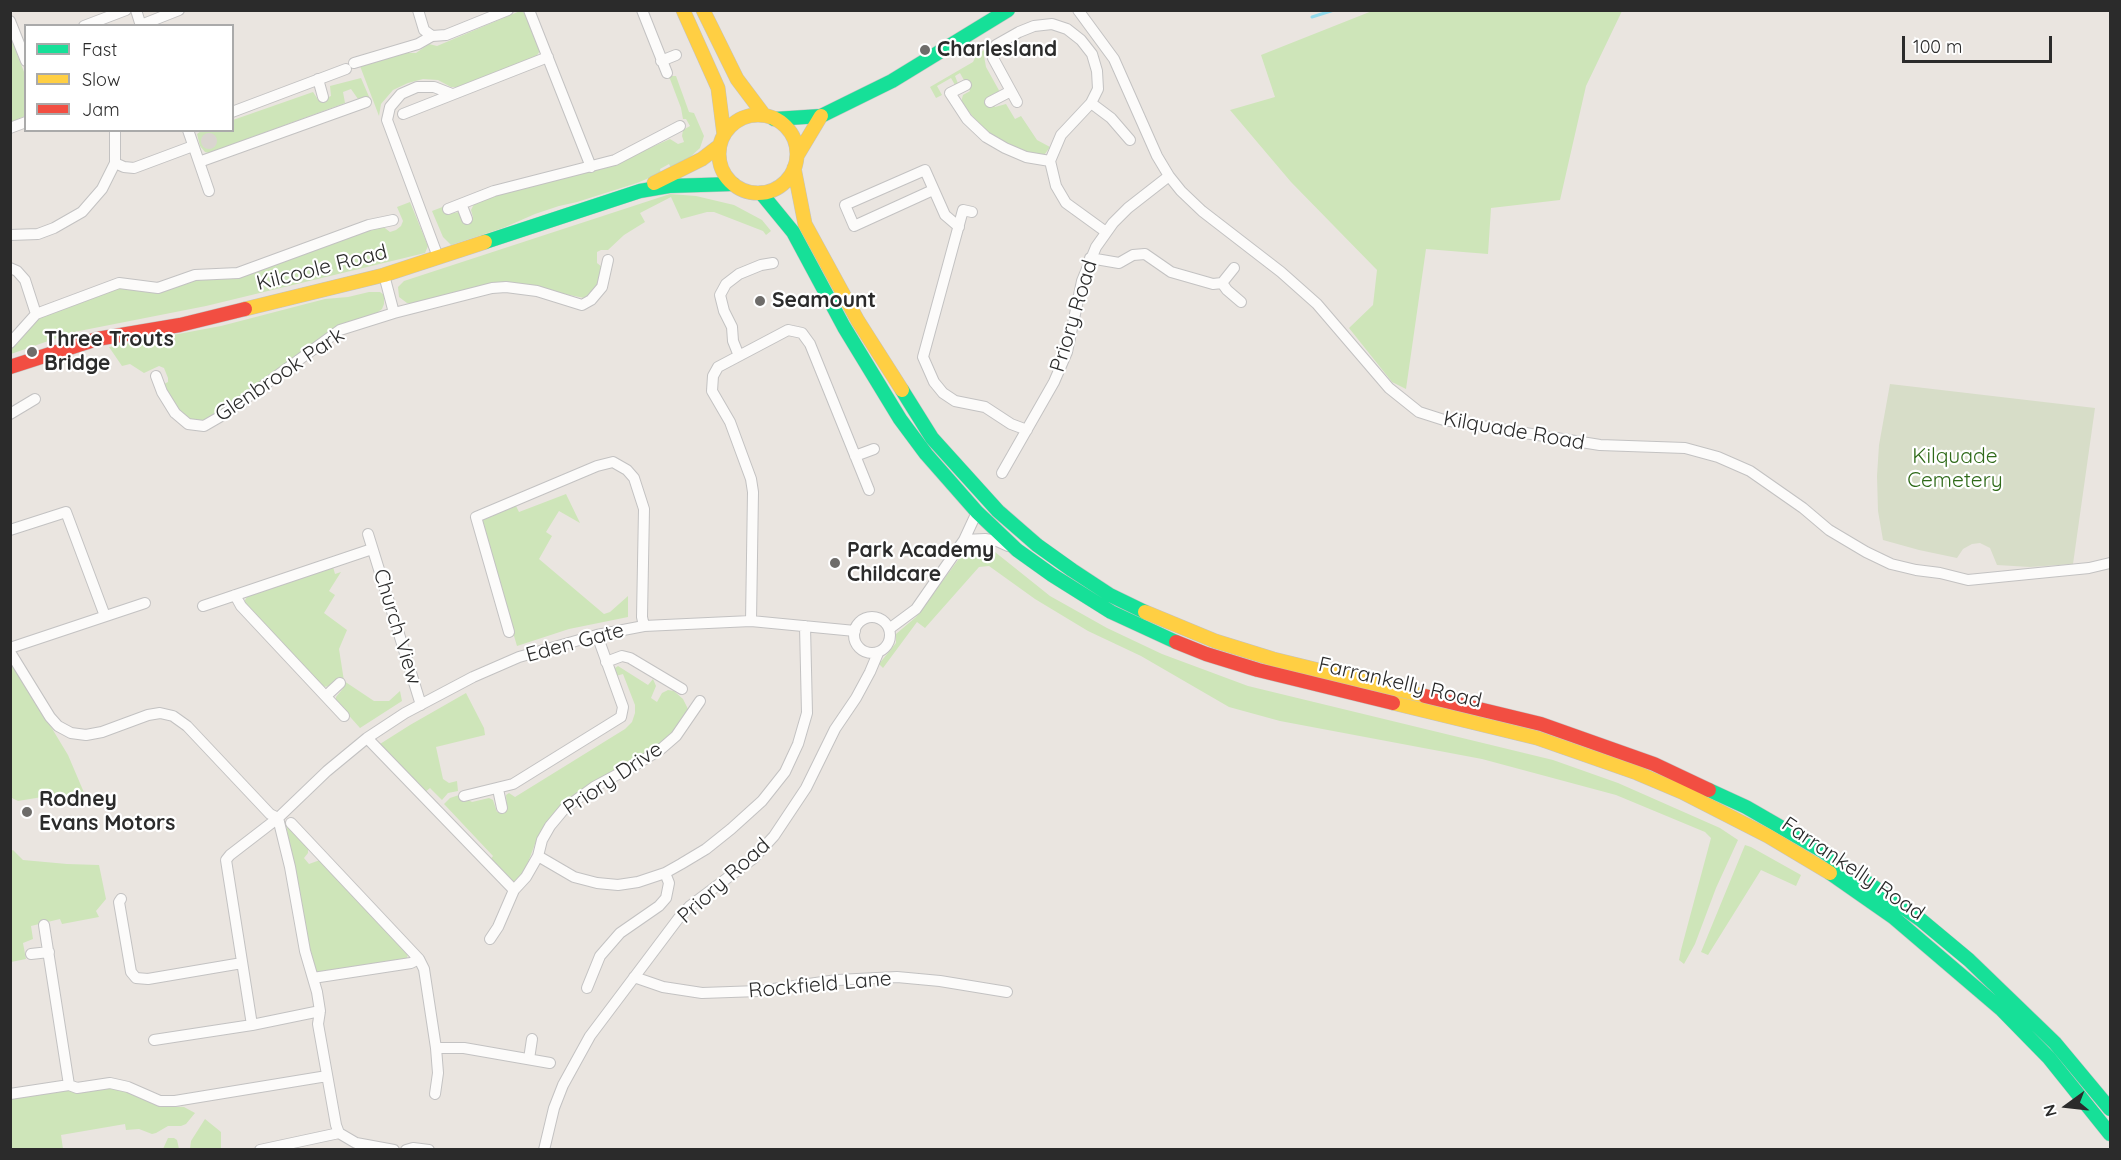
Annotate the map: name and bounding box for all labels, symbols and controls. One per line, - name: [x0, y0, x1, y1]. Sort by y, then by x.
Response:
- legend: [24, 24, 234, 132]
- scale bar: [1905, 24, 2055, 62]
- text: 100 m: [1913, 35, 1962, 58]
- place label: Charlesland: [937, 37, 1057, 63]
- text: Fast: [82, 38, 117, 61]
- marker: Charlesland: [918, 43, 932, 57]
- text: Slow: [82, 68, 120, 91]
- text: Jam: [82, 98, 120, 121]
- street label: Kilcoole Road: [254, 240, 390, 296]
- street label: Priory Road: [1045, 257, 1103, 375]
- place label: Seamount: [772, 288, 876, 314]
- marker: Seamount: [753, 294, 767, 308]
- street label: Glenbrook Park: [211, 323, 349, 427]
- place label: Three Trouts Bridge: [44, 327, 174, 377]
- marker: Three Trouts Bridge: [25, 345, 39, 359]
- street label: Kilquade Road: [1441, 406, 1587, 456]
- park label: Kilquade Cemetery: [1907, 444, 2003, 494]
- place label: Park Academy Childcare: [847, 538, 994, 588]
- marker: Park Academy Childcare: [828, 556, 842, 570]
- street label: Church View: [367, 566, 427, 688]
- street label: Eden Gate: [523, 618, 627, 668]
- street label: Farrankelly Road: [1316, 652, 1484, 714]
- street label: Priory Drive: [559, 737, 667, 821]
- place label: Rodney Evans Motors: [39, 787, 175, 837]
- marker: Rodney Evans Motors: [20, 805, 34, 819]
- street label: Farrankelly Road: [1777, 812, 1929, 926]
- street label: Priory Road: [673, 833, 775, 929]
- street label: Rockfield Lane: [747, 966, 893, 1004]
- north arrow: [2037, 1076, 2097, 1136]
- text: N: [2038, 1102, 2061, 1119]

